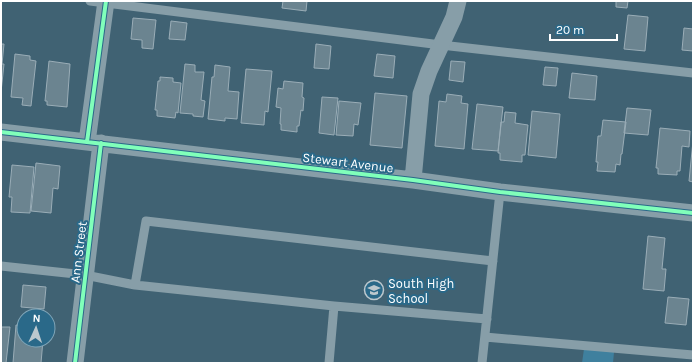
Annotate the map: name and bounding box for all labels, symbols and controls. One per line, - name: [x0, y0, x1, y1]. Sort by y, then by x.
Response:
- scale bar: [550, 16, 617, 42]
- text: 20 m: [556, 23, 584, 37]
- street label: Stewart Avenue: [302, 149, 395, 176]
- street label: Ann Street: [67, 220, 90, 284]
- place label: South High School: [388, 276, 454, 306]
- school or university icon: South High School: [363, 279, 385, 301]
- north arrow: [16, 308, 56, 348]
- text: N: [32, 312, 41, 325]

